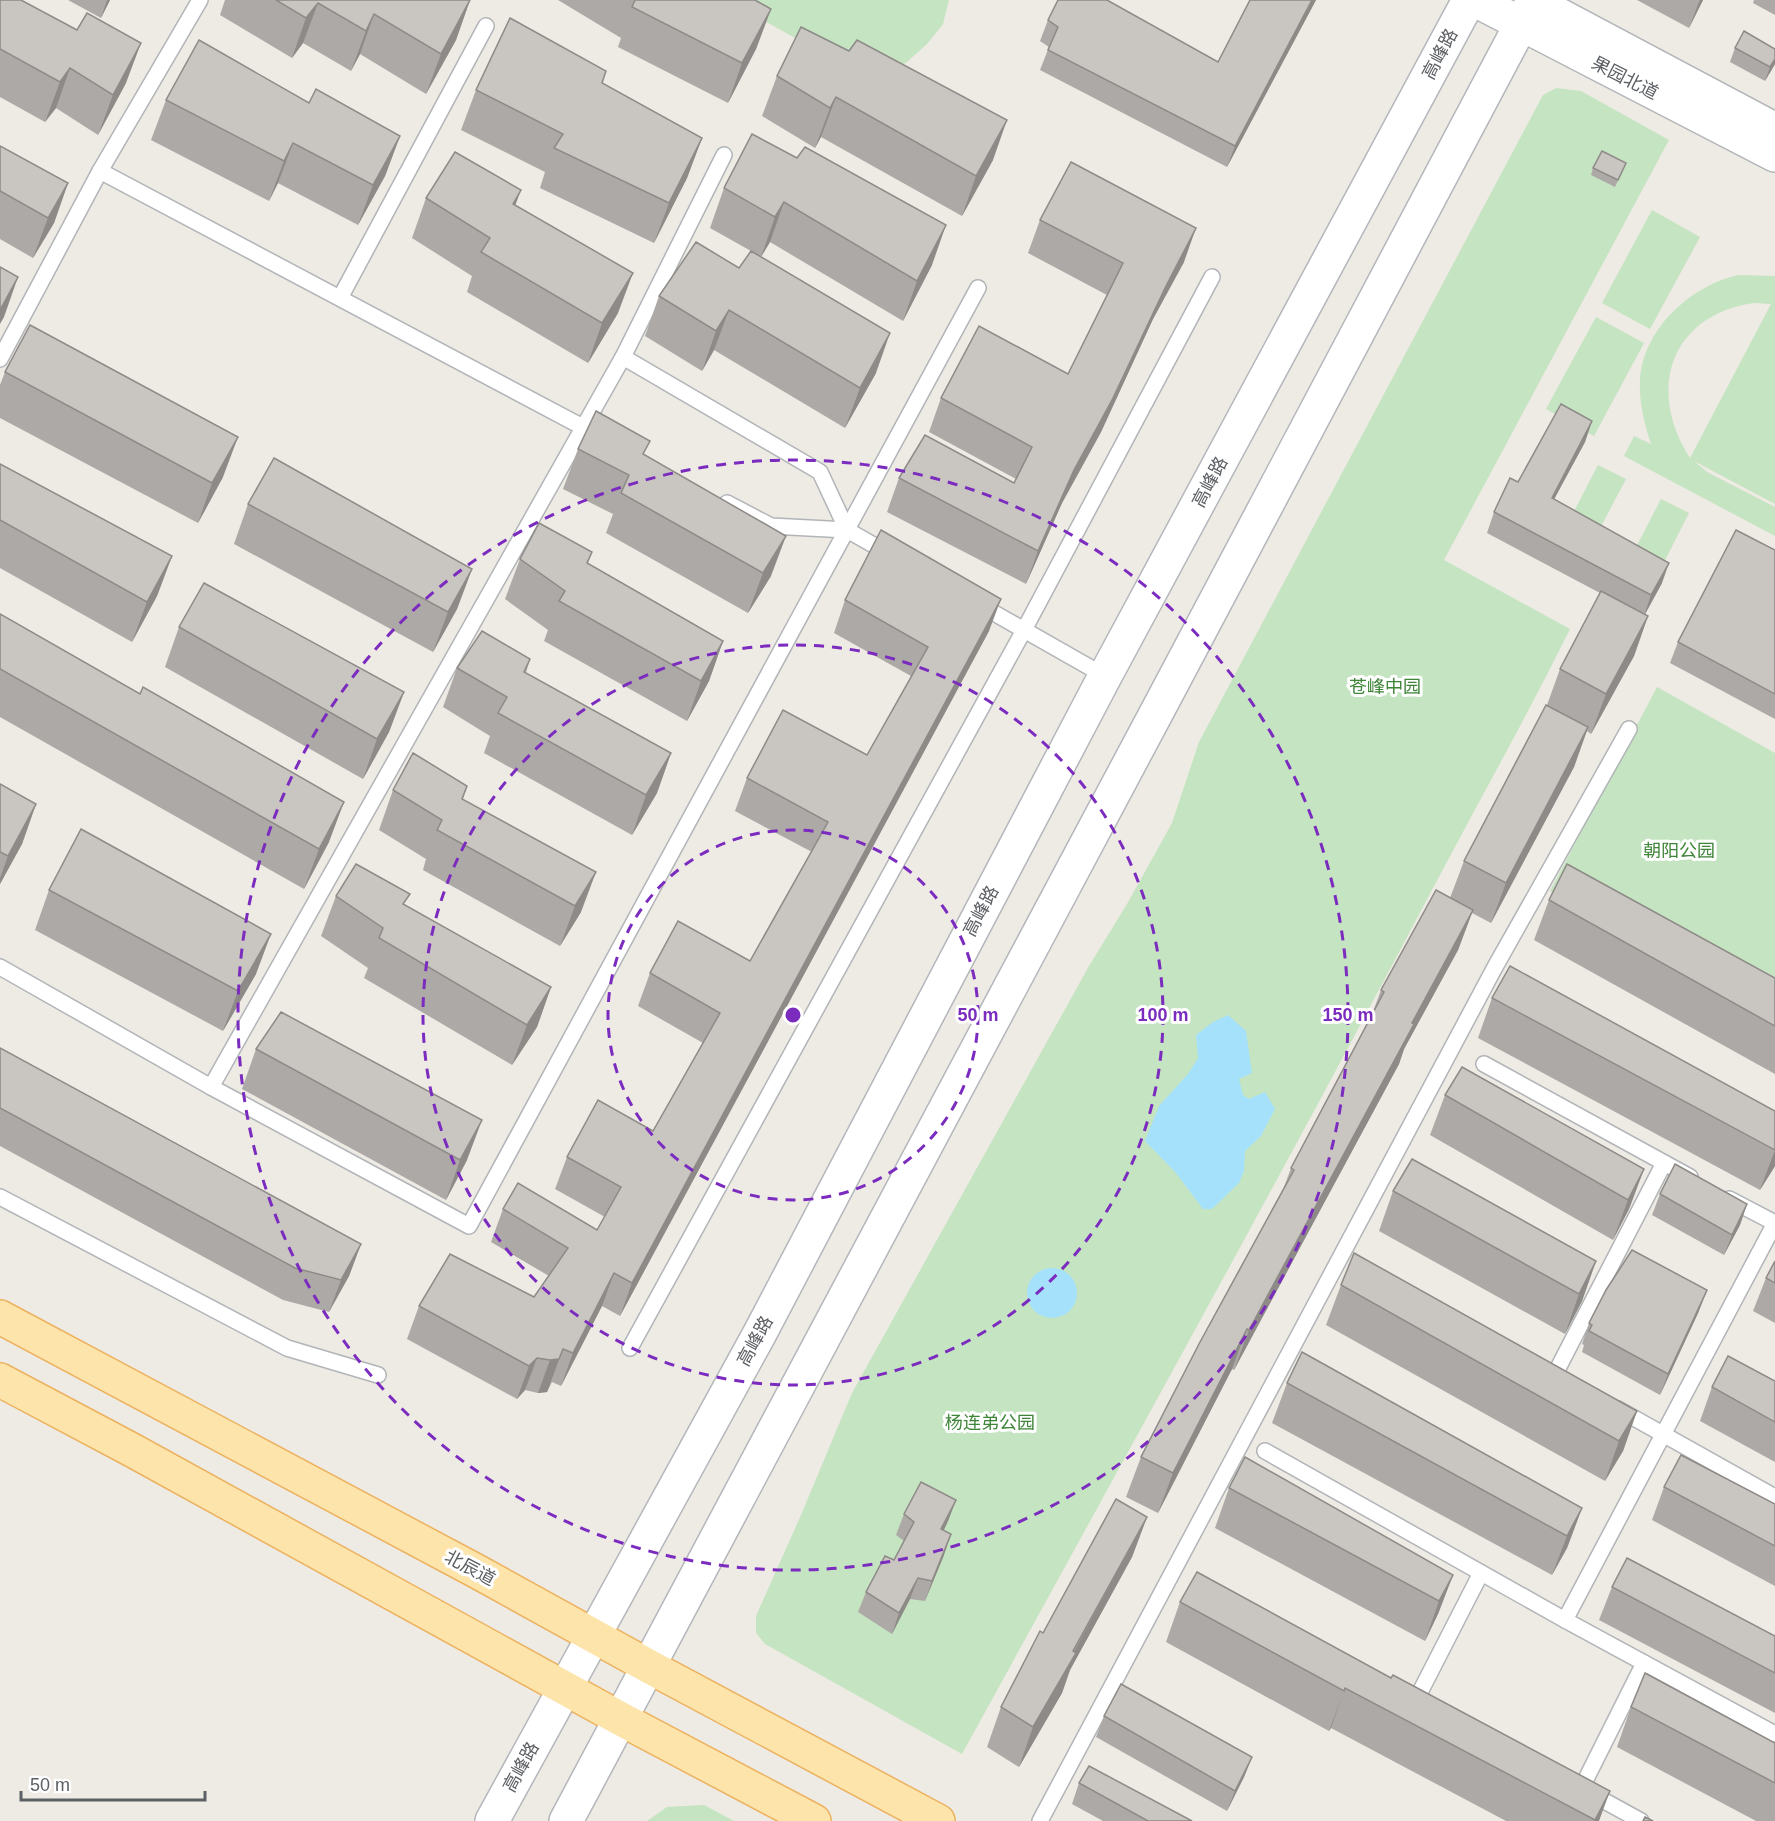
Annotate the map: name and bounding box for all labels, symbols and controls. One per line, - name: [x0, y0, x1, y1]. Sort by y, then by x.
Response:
- street label: 高峰路: [1418, 25, 1462, 83]
- street label: 果园北道: [1588, 53, 1662, 103]
- street label: 高峰路: [1188, 453, 1232, 511]
- park label: 苍峰中园: [1349, 677, 1421, 697]
- park label: 朝阳公园: [1643, 841, 1715, 861]
- street label: 高峰路: [959, 882, 1003, 940]
- centre of rings: [783, 1005, 803, 1025]
- text: 50 m: [957, 1005, 999, 1025]
- text: 100 m: [1137, 1005, 1189, 1025]
- text: 150 m: [1322, 1005, 1374, 1025]
- street label: 高峰路: [733, 1313, 777, 1369]
- park label: 杨连弟公园: [945, 1413, 1035, 1433]
- street label: 北辰道: [441, 1546, 499, 1590]
- street label: 高峰路: [499, 1739, 543, 1795]
- scale bar: [21, 1764, 206, 1802]
- text: 50 m: [30, 1775, 70, 1795]

